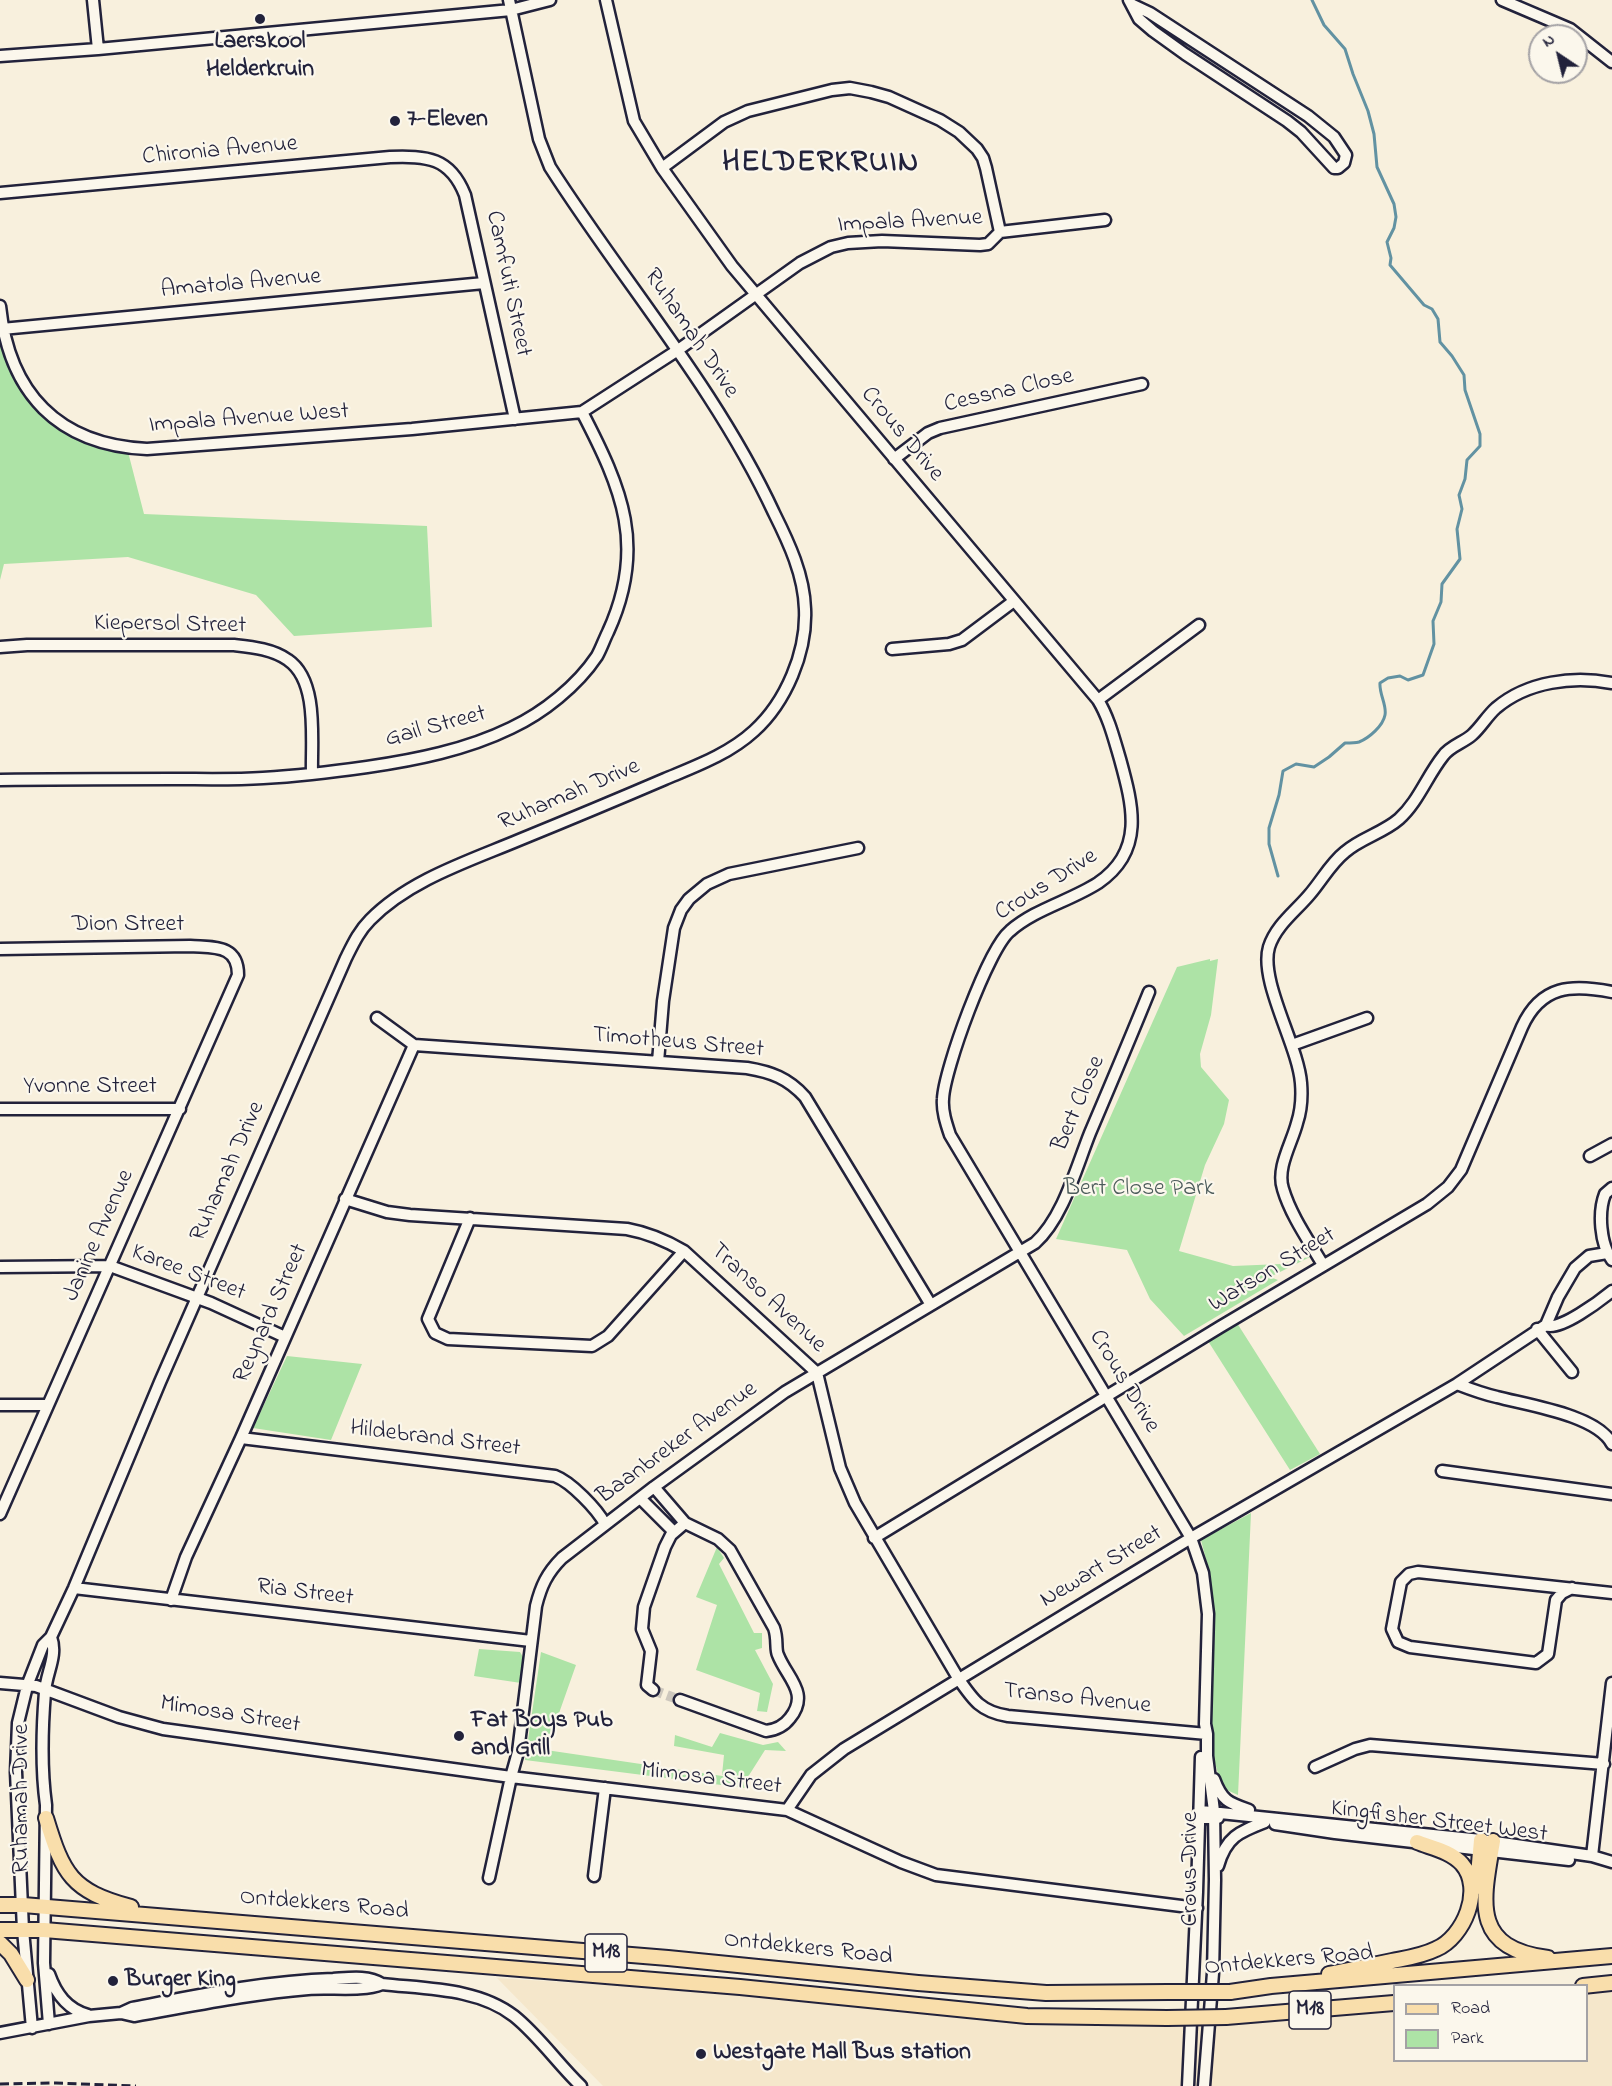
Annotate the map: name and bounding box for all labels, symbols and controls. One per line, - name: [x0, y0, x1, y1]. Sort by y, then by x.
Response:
- marker: Laerskool Helderkruin: [253, 12, 267, 26]
- north arrow: [1528, 24, 1588, 84]
- text: N: [1538, 28, 1560, 54]
- place label: Laerskool Helderkruin: [206, 29, 314, 85]
- place label: 7-Eleven: [407, 107, 488, 135]
- marker: 7-Eleven: [388, 114, 402, 128]
- street label: Chironia Avenue: [141, 131, 299, 173]
- district label: HELDERKRUIN: [722, 147, 920, 183]
- street label: Impala Avenue: [837, 205, 983, 241]
- street label: Camfuti Street: [477, 208, 537, 360]
- street label: Amatola Avenue: [160, 264, 322, 306]
- street label: Ruhamah Drive: [636, 264, 744, 404]
- street label: Cessna Close: [942, 363, 1076, 421]
- street label: Crous Drive: [853, 382, 949, 488]
- street label: Impala Avenue West: [148, 399, 350, 441]
- street label: Kiepersol Street: [94, 610, 246, 642]
- street label: Gail Street: [383, 701, 489, 755]
- street label: Ruhamah Drive: [495, 753, 645, 839]
- street label: Crous Drive: [991, 843, 1103, 929]
- street label: Dion Street: [72, 912, 184, 940]
- street label: Timotheus Street: [591, 1022, 765, 1066]
- street label: Bert Close: [1047, 1052, 1113, 1156]
- street label: Yvonne Street: [23, 1074, 157, 1102]
- street label: Ruhamah Drive: [185, 1097, 273, 1247]
- street label: Janine Avenue: [58, 1166, 142, 1306]
- park label: Bert Close Park: [1064, 1176, 1214, 1204]
- street label: Watson Street: [1204, 1222, 1342, 1320]
- street label: Transo Avenue: [703, 1238, 831, 1360]
- street label: Karee Street: [127, 1239, 249, 1309]
- street label: Reynard Street: [228, 1240, 316, 1388]
- street label: Crous Drive: [1081, 1325, 1165, 1439]
- street label: Baanbreker Avenue: [592, 1376, 764, 1512]
- street label: Hildebrand Street: [348, 1415, 522, 1465]
- street label: Newart Street: [1036, 1520, 1168, 1616]
- street label: Ria Street: [255, 1574, 355, 1614]
- street label: Transo Avenue: [1002, 1678, 1152, 1722]
- street label: Mimosa Street: [158, 1691, 302, 1741]
- place label: Fat Boys Pub and Grill: [471, 1708, 613, 1764]
- street label: Ruhamah Drive: [9, 1724, 37, 1874]
- marker: Fat Boys Pub and Grill: [452, 1729, 466, 1743]
- street label: Mimosa Street: [639, 1757, 783, 1803]
- street label: Kingfisher Street West: [1329, 1795, 1549, 1851]
- street label: Crous Drive: [1178, 1811, 1206, 1927]
- street label: Ontdekkers Road: [238, 1884, 410, 1928]
- street label: Ontdekkers Road: [722, 1927, 894, 1973]
- road number: M18: [585, 1934, 627, 1972]
- street label: Ontdekkers Road: [1203, 1940, 1375, 1984]
- place label: Burger King: [125, 1967, 236, 1995]
- marker: Burger King: [106, 1974, 120, 1988]
- legend: [1393, 1984, 1588, 2062]
- road number: M18: [1289, 1991, 1331, 2029]
- text: Road: [1451, 1996, 1490, 2022]
- text: Park: [1451, 2026, 1484, 2052]
- place label: Westgate Mall Bus station: [713, 2040, 971, 2068]
- marker: Westgate Mall Bus station: [694, 2047, 708, 2061]

